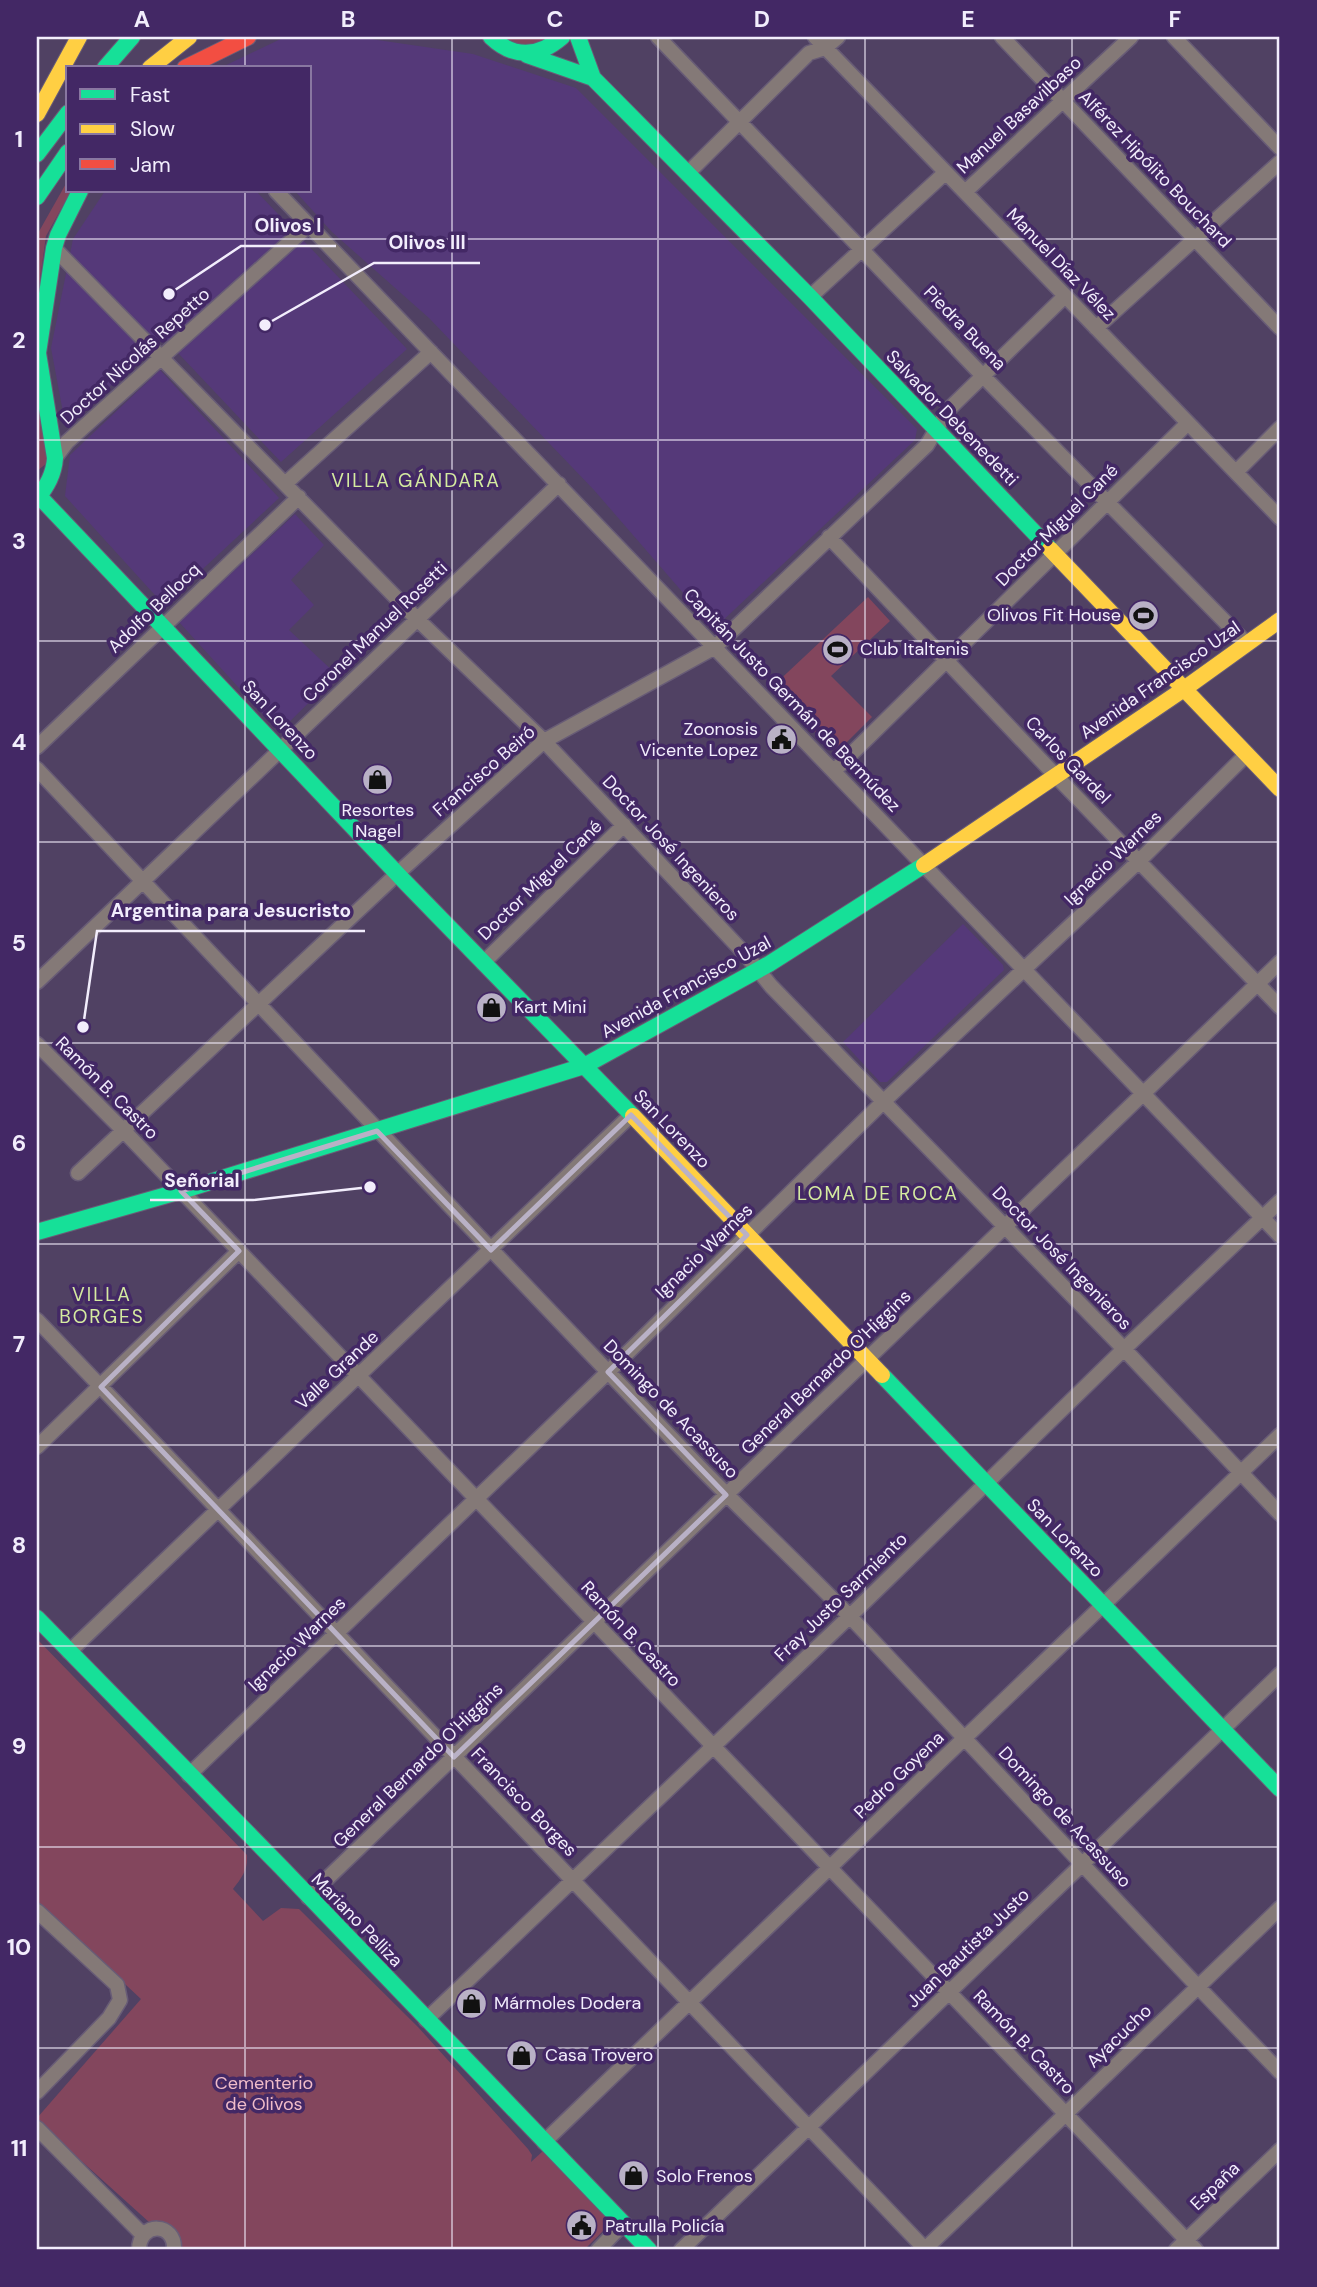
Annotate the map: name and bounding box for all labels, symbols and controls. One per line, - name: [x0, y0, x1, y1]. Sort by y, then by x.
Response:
- text: A: [134, 4, 150, 34]
- text: B: [341, 4, 355, 34]
- text: C: [547, 4, 563, 34]
- text: D: [754, 4, 770, 34]
- text: E: [961, 4, 975, 34]
- text: F: [1169, 4, 1182, 34]
- street label: Manuel Basavilbaso: [951, 51, 1087, 179]
- legend: [66, 66, 312, 192]
- text: Fast: [130, 81, 170, 109]
- street label: Alférez Hipólito Bouchard: [1073, 85, 1237, 253]
- text: Slow: [130, 115, 175, 143]
- text: 1: [15, 124, 23, 154]
- text: Jam: [130, 151, 171, 179]
- street label: Manuel Díaz Vélez: [1001, 203, 1121, 325]
- callout: Olivos I: [241, 206, 336, 246]
- text: Olivos I: [255, 213, 321, 238]
- callout: Olivos III: [374, 223, 480, 263]
- text: Olivos III: [388, 230, 466, 255]
- street label: Piedra Buena: [918, 280, 1012, 376]
- street label: Doctor Nicolás Repetto: [55, 282, 215, 430]
- text: 2: [12, 325, 26, 355]
- street label: Salvador Debenedetti: [881, 345, 1023, 491]
- street label: Doctor Miguel Cané: [990, 458, 1124, 592]
- district label: VILLA GÁNDARA: [331, 468, 501, 493]
- text: 3: [12, 526, 26, 556]
- street label: Coronel Manuel Rosetti: [297, 556, 453, 708]
- street label: Adolfo Bellocq: [102, 558, 206, 658]
- street label: Capitán Justo Germán de Bermúdez: [678, 583, 906, 817]
- sports icon: Olivos Fit House: [1127, 598, 1161, 632]
- place label: Olivos Fit House: [987, 603, 1121, 627]
- street label: Avenida Francisco Uzal: [1075, 616, 1245, 744]
- sports icon: Club Italtenis: [820, 632, 854, 666]
- place label: Club Italtenis: [860, 637, 969, 661]
- street label: San Lorenzo: [237, 675, 323, 765]
- street label: Carlos Gardel: [1020, 711, 1116, 809]
- place label: Zoonosis Vicente Lopez: [639, 717, 758, 762]
- street label: Francisco Beiró: [428, 720, 540, 822]
- public building icon: Zoonosis Vicente Lopez: [764, 722, 798, 756]
- text: 4: [12, 727, 27, 757]
- shop icon: Resortes Nagel: [361, 763, 395, 797]
- street label: Doctor José Ingenieros: [597, 770, 745, 926]
- place label: Resortes Nagel: [342, 798, 414, 843]
- street label: Ignacio Warnes: [1059, 805, 1167, 911]
- street label: Doctor Miguel Cané: [473, 814, 607, 946]
- callout: Argentina para Jesucristo: [97, 891, 365, 931]
- text: Argentina para Jesucristo: [111, 898, 351, 923]
- text: 5: [12, 928, 26, 958]
- street label: Avenida Francisco Uzal: [597, 930, 775, 1044]
- shop icon: Kart Mini: [474, 990, 508, 1024]
- place label: Kart Mini: [514, 995, 587, 1019]
- street label: Ramón B. Castro: [50, 1031, 164, 1145]
- street label: San Lorenzo: [628, 1084, 716, 1174]
- text: 6: [12, 1128, 26, 1158]
- callout: Señorial: [150, 1160, 253, 1200]
- text: Señorial: [164, 1168, 240, 1193]
- district label: LOMA DE ROCA: [797, 1181, 959, 1206]
- street label: Doctor José Ingenieros: [987, 1181, 1137, 1335]
- street label: Ignacio Warnes: [650, 1198, 758, 1304]
- district label: VILLA BORGES: [59, 1282, 145, 1329]
- street label: General Bernardo O'Higgins: [736, 1284, 916, 1460]
- street label: Valle Grande: [290, 1325, 384, 1415]
- text: 7: [13, 1329, 25, 1359]
- street label: Domingo de Acassuso: [598, 1334, 744, 1484]
- street label: San Lorenzo: [1021, 1493, 1109, 1583]
- street label: Fray Justo Sarmiento: [769, 1527, 913, 1667]
- text: 8: [12, 1530, 26, 1560]
- street label: Ramón B. Castro: [576, 1576, 686, 1692]
- street label: Ignacio Warnes: [243, 1591, 351, 1697]
- street label: General Bernardo O'Higgins: [328, 1677, 508, 1853]
- street label: Pedro Goyena: [849, 1726, 949, 1824]
- text: 9: [12, 1731, 26, 1761]
- street label: Domingo de Acassuso: [993, 1741, 1137, 1893]
- street label: Francisco Borges: [466, 1742, 582, 1862]
- street label: Mariano Pelliza: [306, 1868, 408, 1972]
- street label: Juan Bautista Justo: [901, 1883, 1035, 2013]
- text: 10: [7, 1932, 31, 1962]
- street label: Ramón B. Castro: [968, 1985, 1080, 2099]
- shop icon: Mármoles Dodera: [454, 1986, 488, 2020]
- place label: Mármoles Dodera: [494, 1991, 641, 2015]
- street label: Ayacucho: [1081, 1999, 1157, 2073]
- shop icon: Casa Trovero: [505, 2038, 539, 2072]
- place label: Casa Trovero: [545, 2043, 653, 2067]
- park label: Cementerio de Olivos: [215, 2071, 313, 2116]
- text: 11: [11, 2133, 27, 2163]
- street label: España: [1185, 2156, 1245, 2216]
- shop icon: Solo Frenos: [616, 2159, 650, 2193]
- place label: Solo Frenos: [656, 2164, 753, 2188]
- public building icon: Patrulla Policía: [565, 2209, 599, 2243]
- place label: Patrulla Policía: [605, 2214, 724, 2238]

